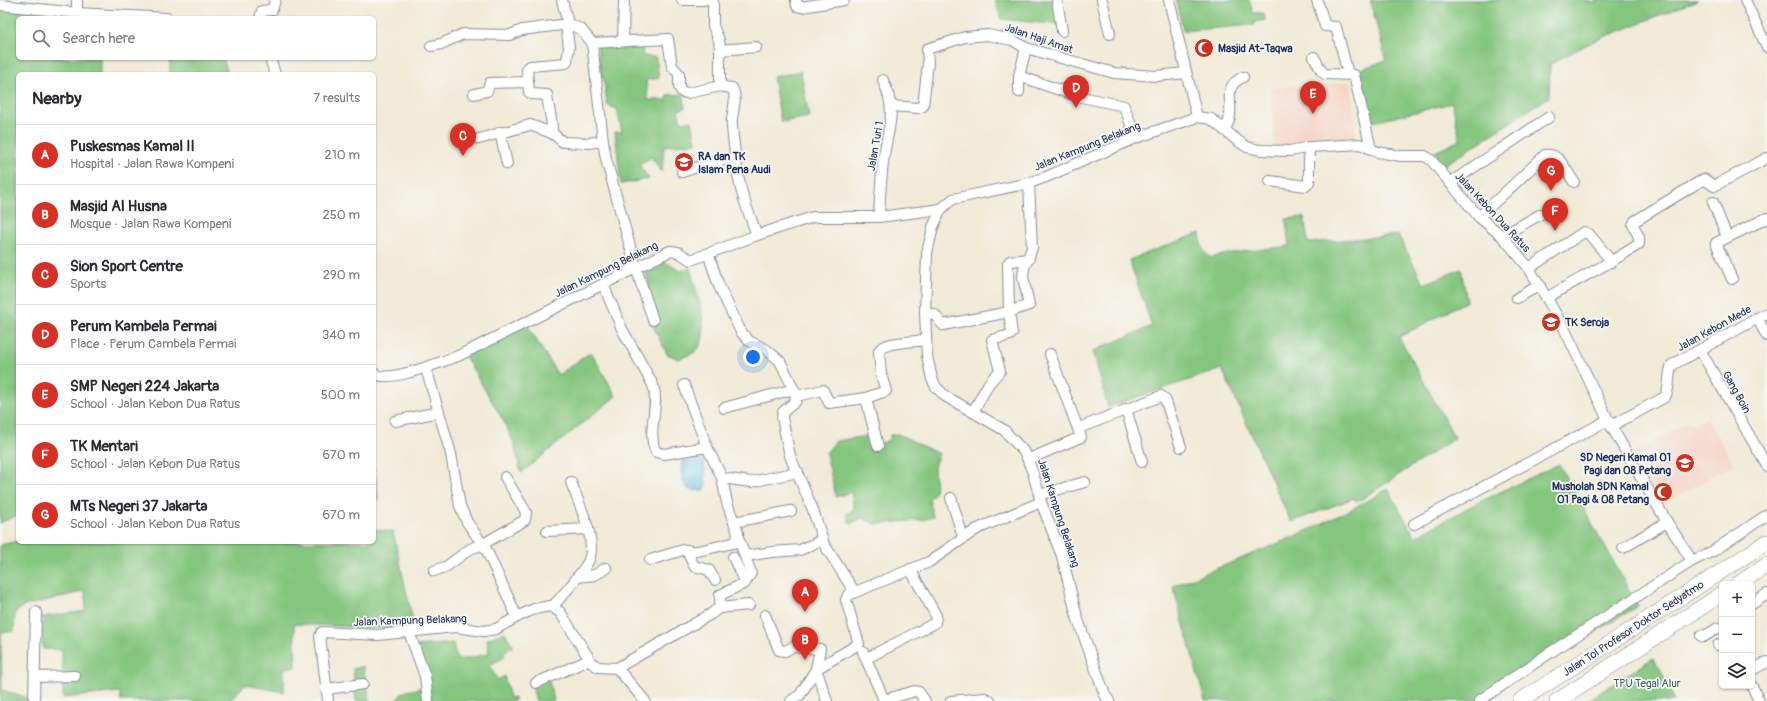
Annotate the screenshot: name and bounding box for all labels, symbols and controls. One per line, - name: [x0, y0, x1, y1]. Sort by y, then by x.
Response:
- search box: [16, 16, 376, 60]
- street label: Jalan Haji Amat: [1003, 21, 1075, 56]
- icon: search: [30, 27, 52, 49]
- text: Search here: [62, 29, 135, 48]
- mosque icon: Masjid At-Taqwa: [1193, 37, 1215, 59]
- place label: Masjid At-Taqwa: [1218, 42, 1293, 55]
- pin: D: [1063, 75, 1089, 108]
- pin: E: [1300, 81, 1326, 114]
- text: Nearby: [32, 88, 81, 109]
- text: 7 results: [313, 90, 360, 106]
- street label: Jalan Kampung Belakang: [1032, 119, 1143, 174]
- street label: Jalan Turi 1: [865, 120, 886, 172]
- pin: C: [450, 123, 476, 156]
- text: Puskesmas Kamal II: [70, 137, 195, 156]
- text: A: [41, 147, 49, 163]
- text: 210 m: [324, 147, 360, 163]
- place label: RA dan TK Islam Pena Audi: [698, 150, 771, 176]
- school or university icon: RA dan TK Islam Pena Audi: [673, 151, 695, 173]
- text: Hospital · Jalan Rawa Kompeni: [70, 156, 234, 172]
- pin: G: [1538, 158, 1564, 191]
- street label: Jalan Kebon Dua Ratus: [1452, 170, 1533, 255]
- text: Masjid Al Husna: [70, 197, 167, 216]
- pin: F: [1542, 198, 1568, 231]
- text: B: [41, 207, 49, 223]
- text: 250 m: [322, 207, 360, 223]
- text: Mosque · Jalan Rawa Kompeni: [70, 216, 231, 232]
- street label: Jalan Kampung Belakang: [552, 239, 660, 300]
- text: Sion Sport Centre: [70, 257, 183, 276]
- text: C: [41, 267, 49, 283]
- text: 290 m: [323, 267, 360, 283]
- text: Sports: [70, 276, 106, 292]
- street label: Jalan Kebon Mede: [1675, 302, 1754, 354]
- school or university icon: TK Seroja: [1540, 311, 1562, 333]
- place label: TK Seroja: [1564, 316, 1609, 329]
- text: Perum Kambela Permai: [70, 317, 217, 336]
- text: D: [41, 327, 49, 343]
- text: 340 m: [322, 327, 360, 343]
- text: Place · Perum Cambela Permai: [70, 336, 236, 352]
- your location: [743, 347, 763, 367]
- street label: Gang Boin: [1720, 369, 1754, 416]
- text: SMP Negeri 224 Jakarta: [70, 377, 219, 396]
- text: E: [42, 387, 48, 403]
- text: 500 m: [321, 387, 360, 403]
- text: School · Jalan Kebon Dua Ratus: [70, 396, 240, 412]
- text: TK Mentari: [70, 437, 138, 456]
- text: F: [41, 447, 49, 463]
- text: 670 m: [322, 447, 360, 463]
- place label: SD Negeri Kamal 01 Pagi dan 08 Petang: [1580, 451, 1671, 477]
- school or university icon: SD Negeri Kamal 01 Pagi dan 08 Petang: [1674, 452, 1696, 474]
- text: School · Jalan Kebon Dua Ratus: [70, 456, 240, 472]
- street label: Jalan Kampung Belakang: [1035, 457, 1082, 569]
- place label: Musholah SDN Kamal 01 Pagi & 08 Petang: [1552, 480, 1649, 506]
- mosque icon: Musholah SDN Kamal 01 Pagi & 08 Petang: [1652, 481, 1674, 503]
- text: MTs Negeri 37 Jakarta: [70, 497, 207, 516]
- text: G: [41, 507, 49, 523]
- text: 670 m: [322, 507, 360, 523]
- text: School · Jalan Kebon Dua Ratus: [70, 516, 240, 532]
- street label: Jalan Tol Profesor Doktor Sedyatmo: [1560, 578, 1706, 679]
- pin: A: [792, 579, 818, 612]
- map controls: [1719, 581, 1755, 689]
- button: +: [1719, 581, 1755, 617]
- street label: Jalan Kampung Belakang: [353, 612, 467, 629]
- button: −: [1719, 617, 1755, 653]
- pin: B: [792, 627, 818, 660]
- button: layers: [1719, 653, 1755, 689]
- park label: TPU Tegal Alur: [1613, 677, 1681, 690]

